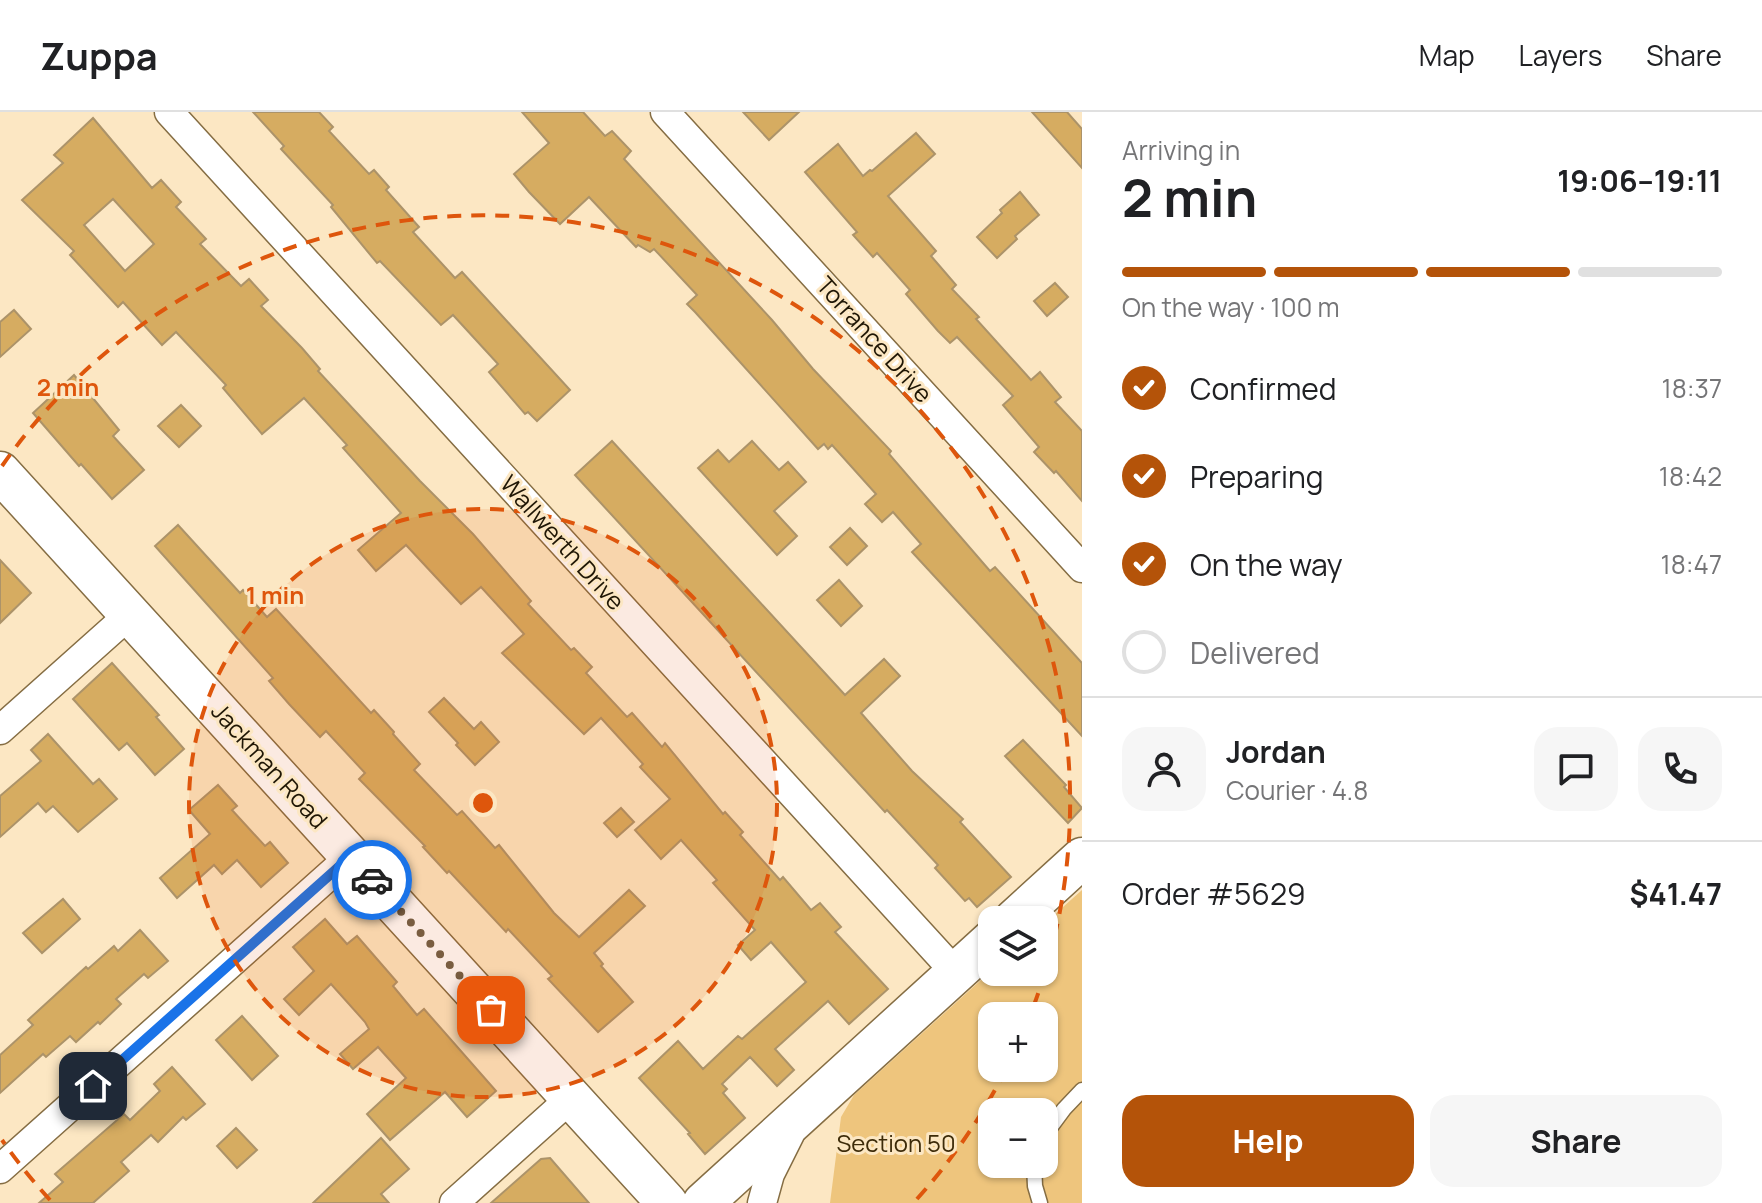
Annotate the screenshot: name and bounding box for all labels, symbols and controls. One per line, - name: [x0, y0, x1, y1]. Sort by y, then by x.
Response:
- text: Zuppa: [40, 29, 158, 81]
- text: Map: [1419, 36, 1475, 74]
- text: Layers: [1519, 36, 1602, 74]
- text: Share: [1646, 36, 1722, 74]
- text: Arriving in: [1122, 132, 1240, 168]
- text: 19:06–19:11: [1557, 160, 1722, 201]
- text: 2 min: [1122, 162, 1257, 233]
- street label: Torrance Drive: [810, 269, 941, 409]
- text: On the way · 100 m: [1122, 289, 1340, 325]
- icon: check: [1122, 366, 1166, 410]
- text: Confirmed: [1190, 368, 1337, 409]
- text: 2 min: [37, 370, 99, 403]
- text: 18:37: [1662, 370, 1722, 406]
- icon: check: [1122, 454, 1166, 498]
- text: Preparing: [1190, 456, 1324, 497]
- text: 18:42: [1659, 458, 1722, 494]
- street label: Wallwerth Drive: [494, 467, 633, 617]
- icon: check: [1122, 542, 1166, 586]
- text: On the way: [1190, 544, 1343, 585]
- text: 18:47: [1661, 546, 1722, 582]
- text: 1 min: [246, 578, 304, 611]
- text: Delivered: [1190, 632, 1320, 673]
- street label: Jackman Road: [205, 695, 336, 835]
- button: person: [1122, 727, 1206, 811]
- button: chat: [1534, 727, 1618, 811]
- button: phone: [1638, 727, 1722, 811]
- text: Jordan: [1226, 731, 1326, 772]
- text: Courier · 4.8: [1226, 772, 1368, 808]
- centre of rings: [469, 789, 497, 817]
- courier: [332, 840, 412, 920]
- icon: car: [350, 858, 394, 902]
- text: Order #5629: [1122, 873, 1306, 914]
- text: $41.47: [1630, 873, 1722, 914]
- map controls: [978, 906, 1058, 1178]
- button: layers: [978, 906, 1058, 986]
- pin: [457, 976, 525, 1044]
- icon: bag: [469, 988, 513, 1032]
- button: +: [978, 1002, 1058, 1082]
- pin: [59, 1052, 127, 1120]
- icon: home: [71, 1064, 115, 1108]
- button: Help: [1122, 1095, 1414, 1187]
- button: Share: [1430, 1095, 1722, 1187]
- button: −: [978, 1098, 1058, 1178]
- park label: Section 50: [836, 1126, 956, 1159]

